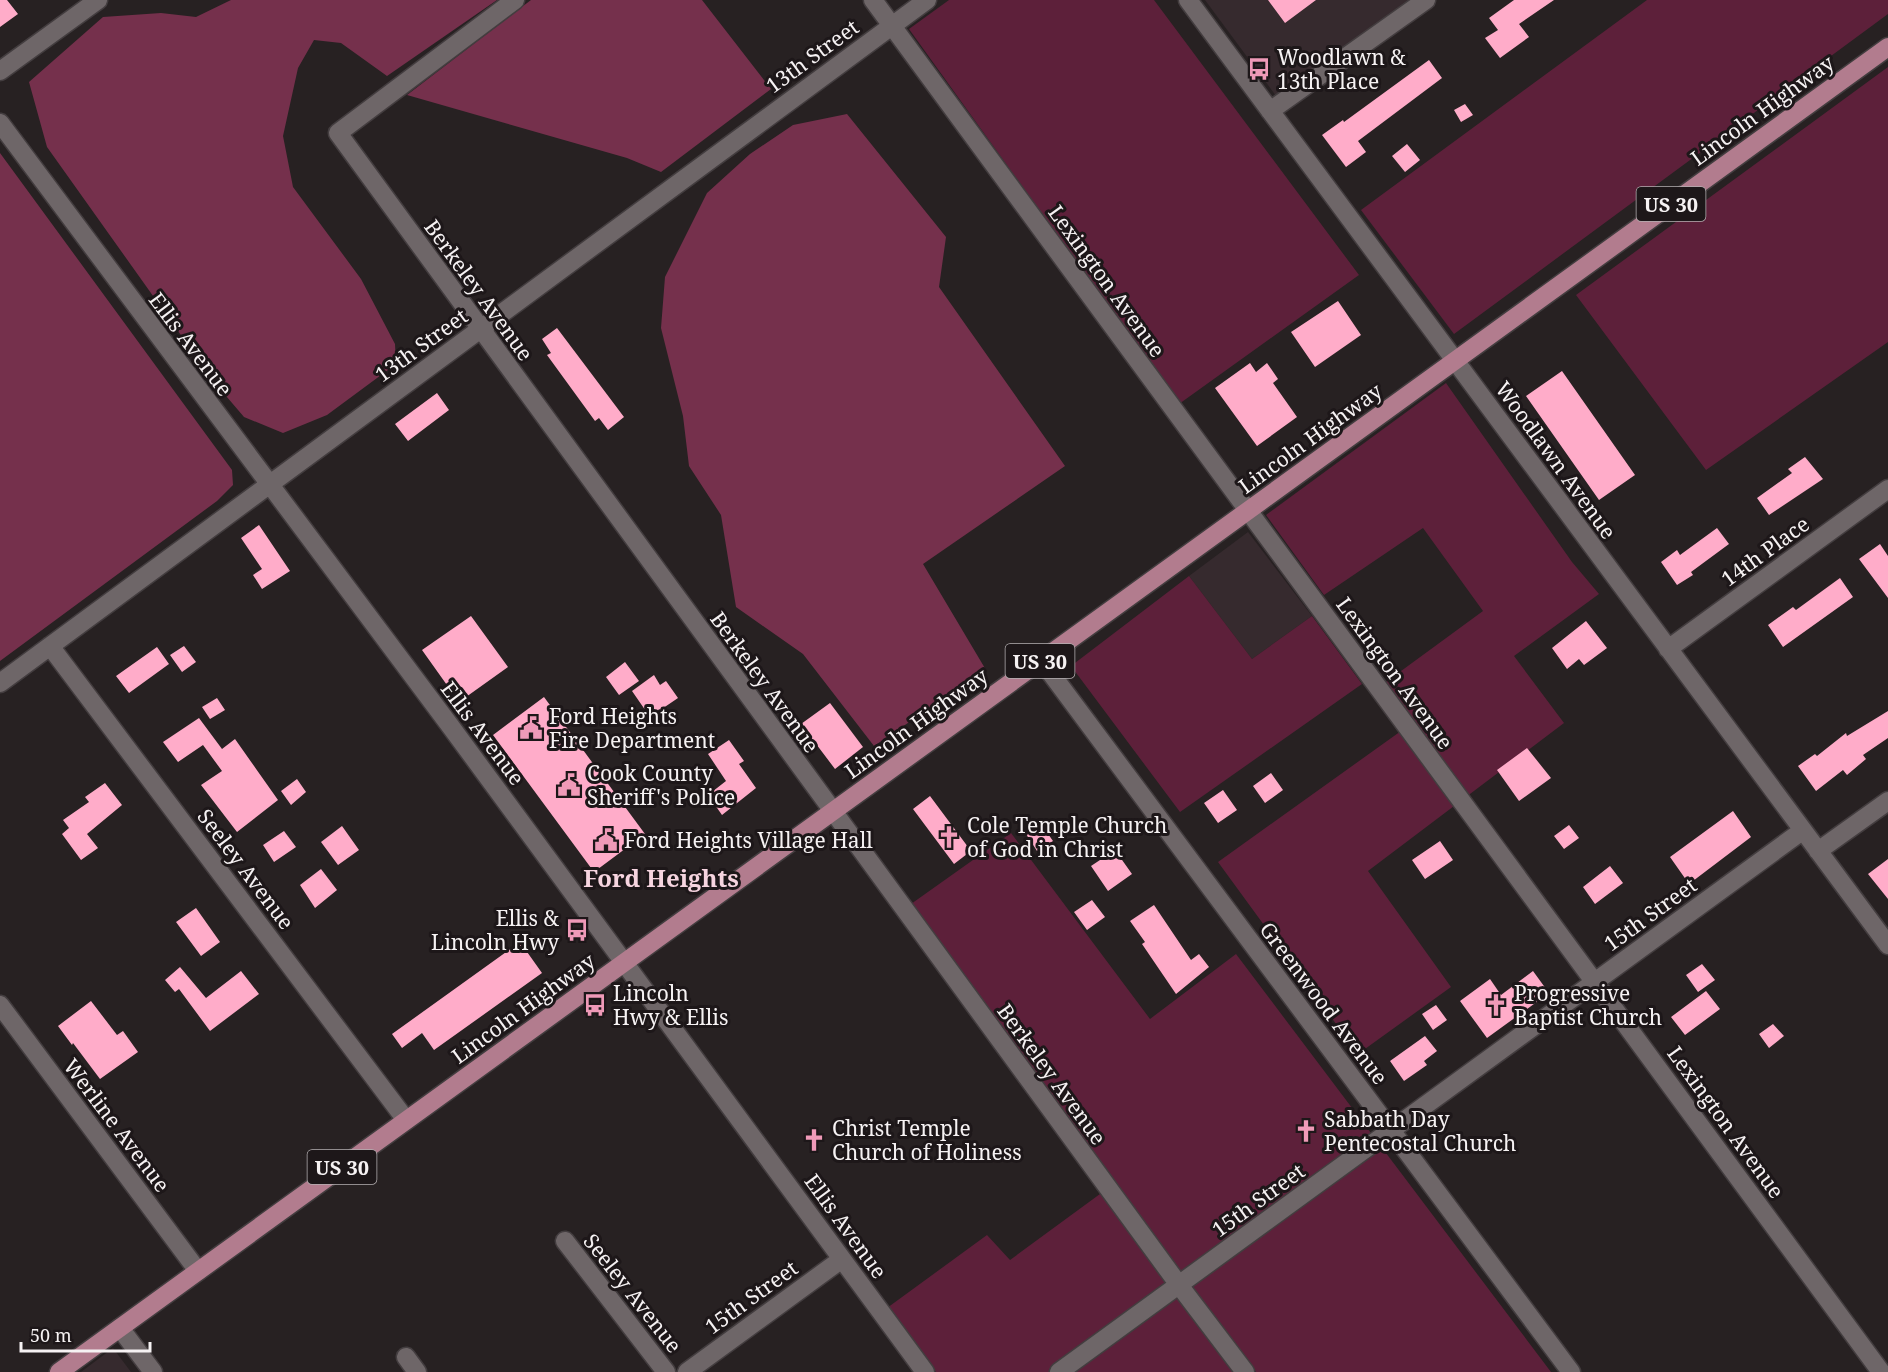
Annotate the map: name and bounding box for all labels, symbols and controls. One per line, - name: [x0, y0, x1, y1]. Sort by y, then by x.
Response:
- street label: 13th Street: [760, 13, 864, 99]
- place label: Woodlawn & 13th Place: [1277, 43, 1406, 95]
- street label: Lincoln Highway: [1685, 48, 1839, 171]
- bus stop icon: Woodlawn & 13th Place: [1246, 56, 1272, 82]
- road number: US 30: [1636, 187, 1706, 221]
- street label: Lexington Avenue: [1042, 199, 1172, 363]
- street label: Berkeley Avenue: [418, 214, 540, 366]
- street label: Ellis Avenue: [143, 287, 239, 401]
- street label: 13th Street: [369, 302, 473, 388]
- street label: Lincoln Highway: [1233, 376, 1387, 499]
- street label: Woodlawn Avenue: [1489, 376, 1623, 544]
- street label: 14th Place: [1715, 510, 1815, 592]
- street label: Lexington Avenue: [1330, 591, 1460, 755]
- street label: Berkeley Avenue: [704, 606, 826, 758]
- road number: US 30: [1006, 644, 1074, 678]
- street label: Lincoln Highway: [839, 661, 993, 784]
- street label: Ellis Avenue: [435, 676, 531, 790]
- place label: Ford Heights Fire Department: [549, 702, 715, 754]
- public building icon: Ford Heights Fire Department: [518, 715, 544, 741]
- place label: Cook County Sheriff's Police: [587, 759, 735, 811]
- public building icon: Cook County Sheriff's Police: [556, 772, 582, 798]
- street label: Seeley Avenue: [191, 803, 301, 935]
- place label: Cole Temple Church of God in Christ: [967, 811, 1167, 863]
- church icon: Cole Temple Church of God in Christ: [936, 824, 962, 850]
- place label: Ford Heights Village Hall: [624, 826, 873, 854]
- public building icon: Ford Heights Village Hall: [593, 827, 619, 853]
- district label: Ford Heights: [583, 861, 739, 894]
- street label: 15th Street: [1598, 871, 1702, 957]
- place label: Ellis & Lincoln Hwy: [431, 904, 559, 956]
- street label: Greenwood Avenue: [1254, 916, 1394, 1090]
- bus stop icon: Ellis & Lincoln Hwy: [564, 917, 590, 943]
- street label: Lincoln Highway: [446, 946, 600, 1069]
- place label: Lincoln Hwy & Ellis: [613, 979, 728, 1031]
- place label: Progressive Baptist Church: [1514, 979, 1662, 1031]
- bus stop icon: Lincoln Hwy & Ellis: [582, 992, 608, 1018]
- church icon: Progressive Baptist Church: [1483, 992, 1509, 1018]
- street label: Berkeley Avenue: [991, 998, 1113, 1150]
- street label: Lexington Avenue: [1661, 1040, 1791, 1204]
- street label: Werline Avenue: [58, 1053, 176, 1197]
- place label: Sabbath Day Pentecostal Church: [1324, 1105, 1516, 1157]
- place label: Christ Temple Church of Holiness: [832, 1114, 1022, 1166]
- church icon: Sabbath Day Pentecostal Church: [1293, 1118, 1319, 1144]
- church icon: Christ Temple Church of Holiness: [801, 1127, 827, 1153]
- road number: US 30: [308, 1150, 376, 1184]
- street label: 15th Street: [1206, 1157, 1310, 1243]
- street label: Ellis Avenue: [799, 1168, 893, 1284]
- street label: Seeley Avenue: [578, 1228, 688, 1358]
- street label: 15th Street: [699, 1254, 803, 1340]
- scale bar: [21, 1315, 150, 1353]
- text: 50 m: [30, 1323, 72, 1347]

